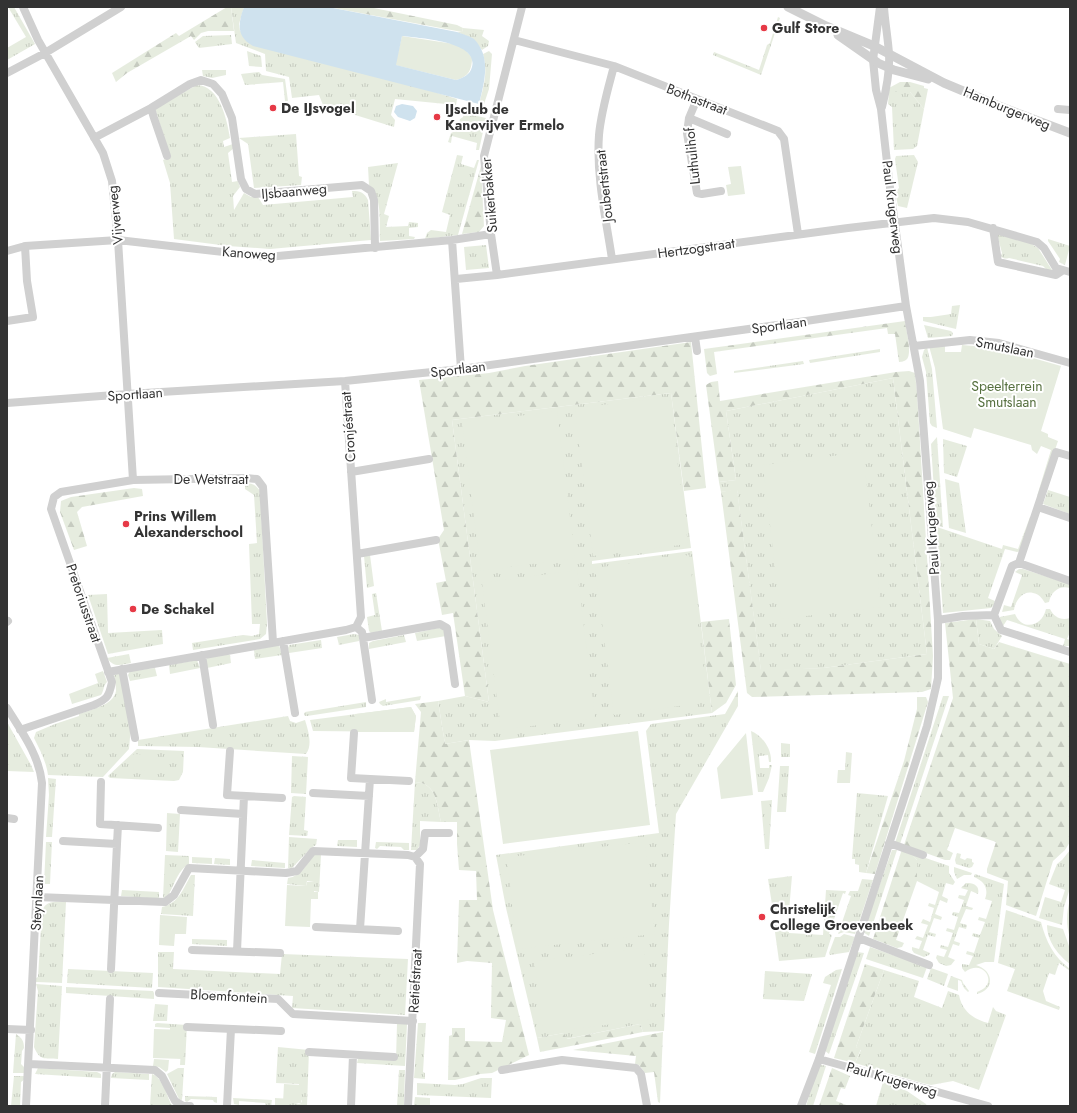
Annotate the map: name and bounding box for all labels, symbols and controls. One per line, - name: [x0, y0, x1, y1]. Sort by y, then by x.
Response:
- place label: Gulf Store: [772, 18, 839, 38]
- marker: Gulf Store: [759, 23, 769, 33]
- street label: Bothastraat: [664, 78, 731, 120]
- street label: Hamburgerweg: [960, 81, 1054, 135]
- place label: De IJsvogel: [281, 98, 355, 118]
- place label: IJsclub de Kanovijver Ermelo: [445, 99, 564, 135]
- marker: De IJsvogel: [268, 103, 278, 113]
- marker: IJsclub de Kanovijver Ermelo: [432, 112, 442, 122]
- street label: Luthulihof: [679, 125, 705, 186]
- street label: Joubertstraat: [590, 148, 618, 225]
- street label: Suikerbakker: [476, 156, 502, 233]
- street label: Paul Krugerweg: [877, 159, 909, 255]
- street label: IJsbaanweg: [260, 178, 328, 204]
- street label: Vijverweg: [102, 184, 128, 246]
- street label: Hertzogstraat: [656, 233, 737, 263]
- street label: Kanoweg: [221, 241, 277, 265]
- street label: Sportlaan: [750, 311, 808, 339]
- street label: Smutslaan: [974, 332, 1036, 362]
- street label: Sportlaan: [429, 356, 487, 382]
- park label: Speelterrein Smutslaan: [971, 376, 1043, 412]
- street label: Sportlaan: [107, 382, 163, 406]
- street label: Cronjéstraat: [336, 390, 360, 463]
- street label: De Wetstraat: [174, 469, 249, 489]
- street label: Paul Krugerweg: [918, 481, 944, 575]
- place label: Prins Willem Alexanderschool: [133, 506, 243, 542]
- marker: Prins Willem Alexanderschool: [121, 519, 131, 529]
- street label: Pretoriusstraat: [61, 561, 107, 646]
- place label: De Schakel: [141, 599, 214, 619]
- marker: De Schakel: [128, 604, 138, 614]
- street label: Steynlaan: [26, 875, 48, 931]
- place label: Christelijk College Groevenbeek: [770, 899, 913, 935]
- marker: Christelijk College Groevenbeek: [757, 912, 767, 922]
- street label: Retiefstraat: [403, 948, 427, 1013]
- street label: Bloemfontein: [190, 984, 268, 1008]
- street label: Paul Krugerweg: [844, 1056, 940, 1102]

